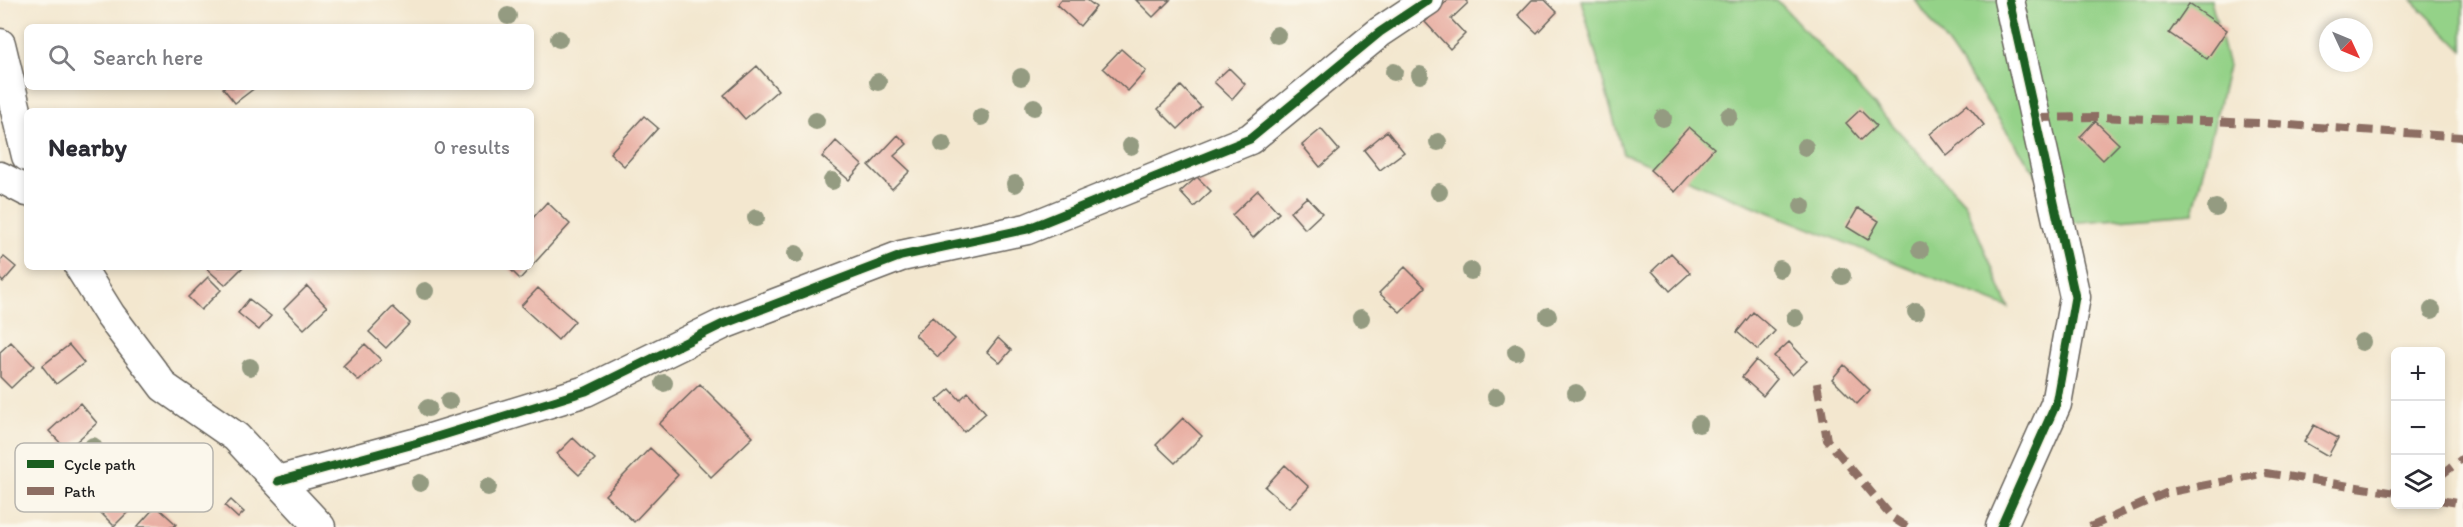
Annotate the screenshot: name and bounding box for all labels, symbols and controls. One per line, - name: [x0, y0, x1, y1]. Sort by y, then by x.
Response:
- north arrow: [2319, 18, 2373, 72]
- search box: [24, 24, 534, 90]
- icon: search: [45, 41, 78, 74]
- text: Search here: [93, 44, 203, 71]
- text: Nearby: [48, 131, 127, 163]
- text: 0 results: [434, 135, 510, 159]
- map controls: [2391, 347, 2445, 509]
- button: +: [2391, 347, 2445, 401]
- button: −: [2391, 401, 2445, 455]
- legend: [15, 443, 213, 512]
- text: Cycle path: [64, 455, 136, 474]
- button: layers: [2391, 455, 2445, 509]
- text: Path: [64, 482, 95, 501]

